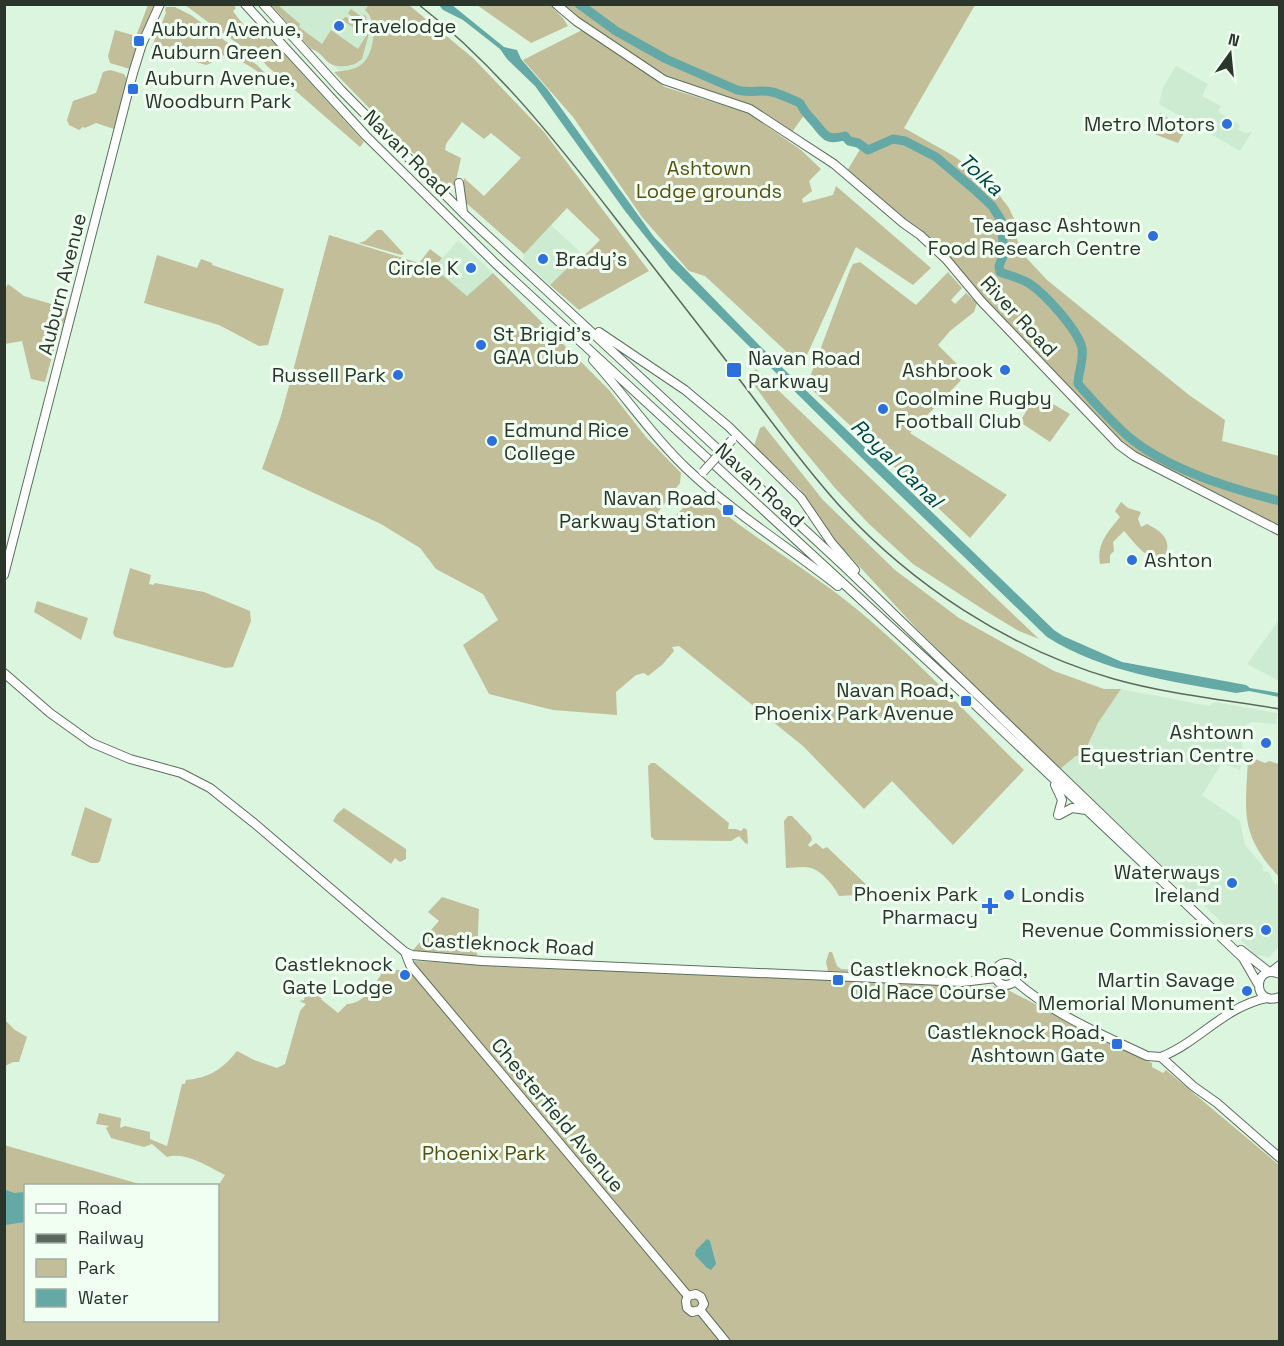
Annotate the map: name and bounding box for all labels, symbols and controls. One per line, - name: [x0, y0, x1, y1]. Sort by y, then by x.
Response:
- place label: Travelodge: [351, 13, 456, 39]
- place label: Auburn Avenue, Auburn Green: [151, 16, 301, 65]
- marker: Travelodge: [332, 19, 346, 33]
- north arrow: [1200, 24, 1260, 84]
- text: N: [1226, 28, 1242, 52]
- marker: Auburn Avenue, Auburn Green: [132, 34, 146, 48]
- place label: Auburn Avenue, Woodburn Park: [145, 65, 295, 114]
- marker: Auburn Avenue, Woodburn Park: [126, 82, 140, 96]
- street label: Navan Road: [358, 104, 456, 202]
- place label: Metro Motors: [1084, 111, 1215, 137]
- marker: Metro Motors: [1220, 117, 1234, 131]
- water label: Tolka: [953, 147, 1010, 202]
- park label: Ashtown Lodge grounds: [636, 155, 782, 204]
- street label: Auburn Avenue: [32, 210, 92, 358]
- place label: Teagasc Ashtown Food Research Centre: [928, 212, 1141, 261]
- marker: Teagasc Ashtown Food Research Centre: [1146, 229, 1160, 243]
- place label: Brady's: [555, 246, 627, 272]
- marker: Brady's: [536, 252, 550, 266]
- place label: Circle K: [388, 255, 459, 281]
- marker: Circle K: [464, 261, 478, 275]
- street label: River Road: [975, 270, 1063, 362]
- place label: St Brigid's GAA Club: [493, 321, 591, 370]
- marker: St Brigid's GAA Club: [474, 338, 488, 352]
- place label: Navan Road Parkway: [748, 345, 861, 394]
- place label: Ashbrook: [902, 357, 993, 383]
- marker: Navan Road Parkway: [725, 361, 743, 379]
- place label: Russell Park: [272, 362, 386, 388]
- marker: Ashbrook: [998, 363, 1012, 377]
- marker: Russell Park: [391, 368, 405, 382]
- place label: Coolmine Rugby Football Club: [895, 385, 1052, 434]
- marker: Coolmine Rugby Football Club: [876, 402, 890, 416]
- water label: Royal Canal: [845, 413, 951, 515]
- place label: Edmund Rice College: [504, 417, 629, 466]
- marker: Edmund Rice College: [485, 434, 499, 448]
- street label: Navan Road: [710, 437, 810, 533]
- place label: Navan Road Parkway Station: [559, 485, 716, 534]
- marker: Navan Road Parkway Station: [721, 503, 735, 517]
- place label: Ashton: [1144, 547, 1213, 573]
- marker: Ashton: [1125, 553, 1139, 567]
- place label: Navan Road, Phoenix Park Avenue: [754, 677, 954, 726]
- marker: Navan Road, Phoenix Park Avenue: [959, 694, 973, 708]
- place label: Ashtown Equestrian Centre: [1080, 719, 1254, 768]
- marker: Ashtown Equestrian Centre: [1259, 736, 1273, 750]
- place label: Waterways Ireland: [1114, 859, 1220, 908]
- marker: Waterways Ireland: [1225, 876, 1239, 890]
- place label: Phoenix Park Pharmacy: [854, 881, 978, 930]
- place label: Londis: [1021, 882, 1085, 908]
- marker: Londis: [1002, 888, 1016, 902]
- marker: Phoenix Park Pharmacy: [983, 899, 997, 913]
- place label: Revenue Commissioners: [1022, 917, 1254, 943]
- marker: Revenue Commissioners: [1259, 923, 1273, 937]
- street label: Castleknock Road: [421, 926, 595, 962]
- place label: Castleknock Gate Lodge: [274, 951, 393, 1000]
- place label: Castleknock Road, Old Race Course: [850, 956, 1028, 1005]
- place label: Martin Savage Memorial Monument: [1038, 967, 1235, 1016]
- marker: Castleknock Gate Lodge: [398, 968, 412, 982]
- marker: Castleknock Road, Old Race Course: [831, 973, 845, 987]
- marker: Martin Savage Memorial Monument: [1240, 984, 1254, 998]
- place label: Castleknock Road, Ashtown Gate: [927, 1019, 1105, 1068]
- street label: Chesterfield Avenue: [486, 1032, 630, 1198]
- marker: Castleknock Road, Ashtown Gate: [1110, 1037, 1124, 1051]
- park label: Phoenix Park: [422, 1140, 546, 1166]
- legend: [24, 1184, 219, 1322]
- text: Road: [78, 1196, 122, 1219]
- text: Railway: [78, 1226, 144, 1249]
- text: Park: [78, 1256, 116, 1279]
- text: Water: [78, 1286, 129, 1309]

